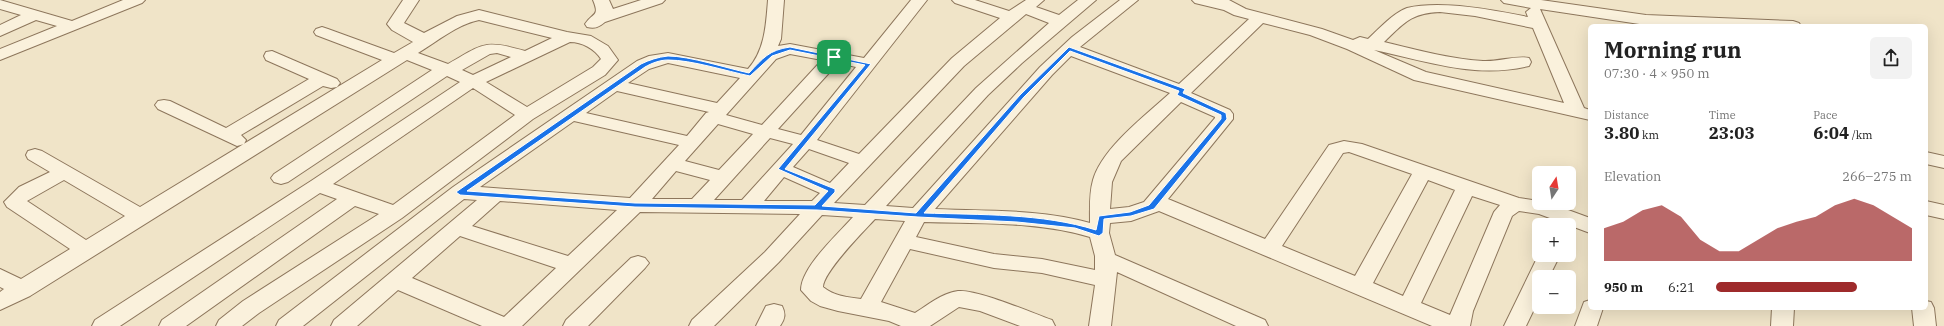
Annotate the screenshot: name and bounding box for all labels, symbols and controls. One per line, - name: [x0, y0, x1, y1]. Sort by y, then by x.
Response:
- text: Morning run: [1604, 35, 1742, 64]
- button: share: [1870, 37, 1912, 79]
- pin: [817, 40, 851, 74]
- icon: arrive: [823, 46, 845, 68]
- text: 07:30 · 4 × 950 m: [1604, 65, 1710, 82]
- text: Distance: [1604, 108, 1649, 122]
- text: Time: [1709, 108, 1736, 122]
- text: Pace: [1813, 108, 1838, 122]
- text: 3.80: [1604, 122, 1639, 144]
- text: 23:03: [1709, 122, 1755, 144]
- text: 6:04: [1813, 122, 1849, 144]
- text: km: [1639, 128, 1659, 142]
- text: /km: [1849, 128, 1873, 142]
- north arrow: [1532, 166, 1576, 210]
- map controls: [1532, 166, 1576, 314]
- text: Elevation: [1604, 168, 1661, 185]
- text: 266–275 m: [1842, 168, 1912, 185]
- button: +: [1532, 218, 1576, 262]
- button: −: [1532, 270, 1576, 314]
- text: 950 m: [1604, 279, 1643, 296]
- text: 6:21: [1668, 279, 1695, 296]

